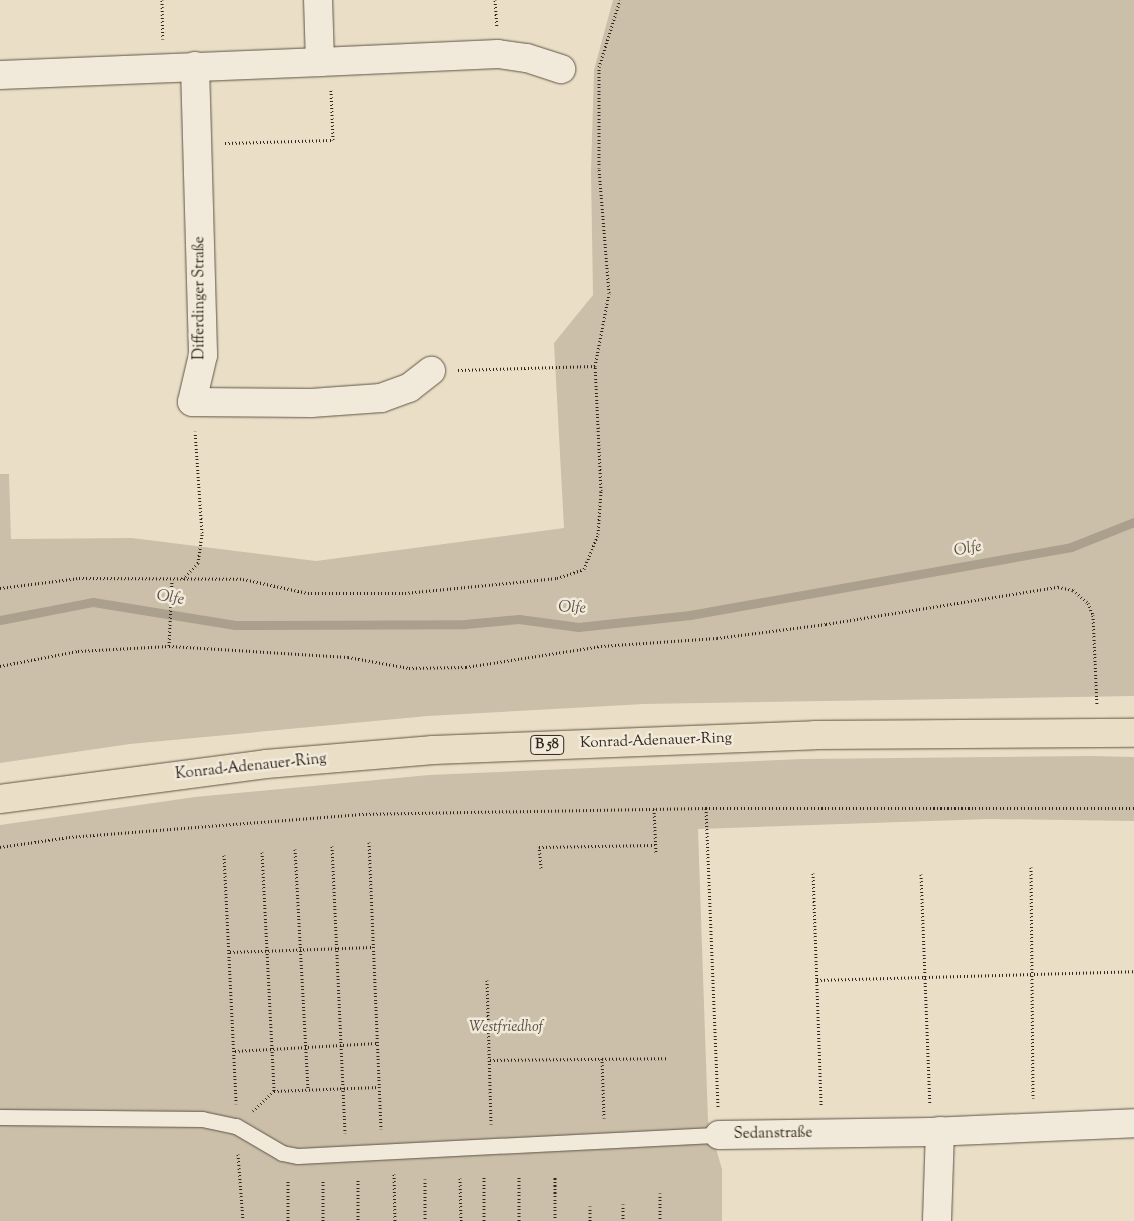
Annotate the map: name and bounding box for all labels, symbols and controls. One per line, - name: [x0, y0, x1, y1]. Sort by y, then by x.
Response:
- street label: Differdinger Straße: [191, 236, 209, 360]
- water label: Olfe: [953, 538, 983, 562]
- water label: Olfe: [155, 587, 185, 611]
- water label: Olfe: [558, 599, 586, 619]
- street label: Konrad-Adenauer-Ring: [580, 729, 732, 753]
- road number: B 58: [530, 734, 564, 756]
- street label: Konrad-Adenauer-Ring: [175, 750, 327, 784]
- park label: Westfriedhof: [469, 1019, 543, 1037]
- street label: Sedanstraße: [734, 1124, 812, 1144]

